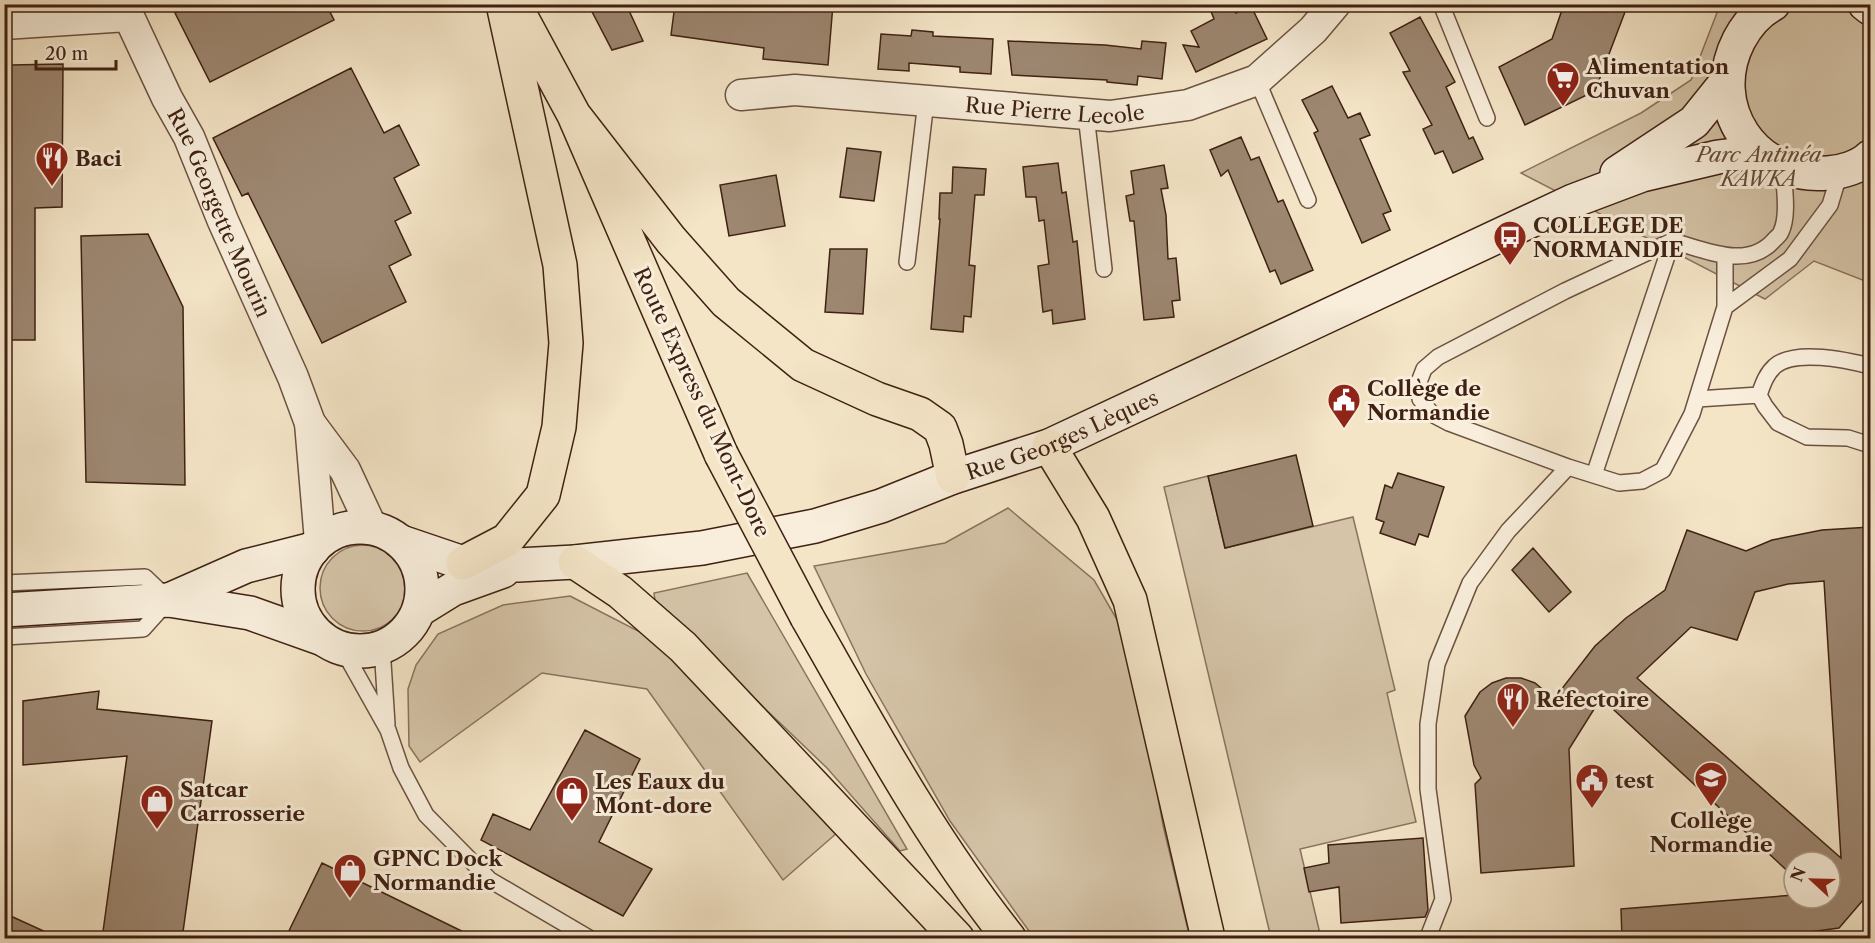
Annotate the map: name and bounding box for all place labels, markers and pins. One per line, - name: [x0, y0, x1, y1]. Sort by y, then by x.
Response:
- place label: Alimentation Chuvan: [1585, 54, 1730, 103]
- supermarket icon: Alimentation Chuvan: [1545, 60, 1581, 107]
- restaurant icon: Baci: [34, 140, 70, 187]
- place label: Baci: [75, 146, 122, 171]
- place label: COLLEGE DE NORMANDIE: [1533, 213, 1684, 262]
- bus stop icon: COLLEGE DE NORMANDIE: [1492, 219, 1528, 266]
- place label: Collège de Normandie: [1367, 376, 1490, 425]
- public building icon: Collège de Normandie: [1326, 382, 1362, 429]
- restaurant icon: Réfectoire: [1495, 681, 1531, 728]
- place label: Réfectoire: [1536, 687, 1649, 712]
- school or university icon: Collège Normandie: [1693, 760, 1729, 807]
- public building icon: test: [1574, 762, 1610, 809]
- place label: test: [1615, 768, 1655, 793]
- place label: Les Eaux du Mont-dore: [595, 769, 725, 818]
- shop icon: Les Eaux du Mont-dore: [554, 775, 590, 822]
- place label: Satcar Carrosserie: [180, 777, 305, 826]
- shop icon: Satcar Carrosserie: [139, 783, 175, 830]
- place label: Collège Normandie: [1650, 808, 1772, 857]
- place label: GPNC Dock Normandie: [373, 846, 503, 895]
- shop icon: GPNC Dock Normandie: [332, 852, 368, 899]

